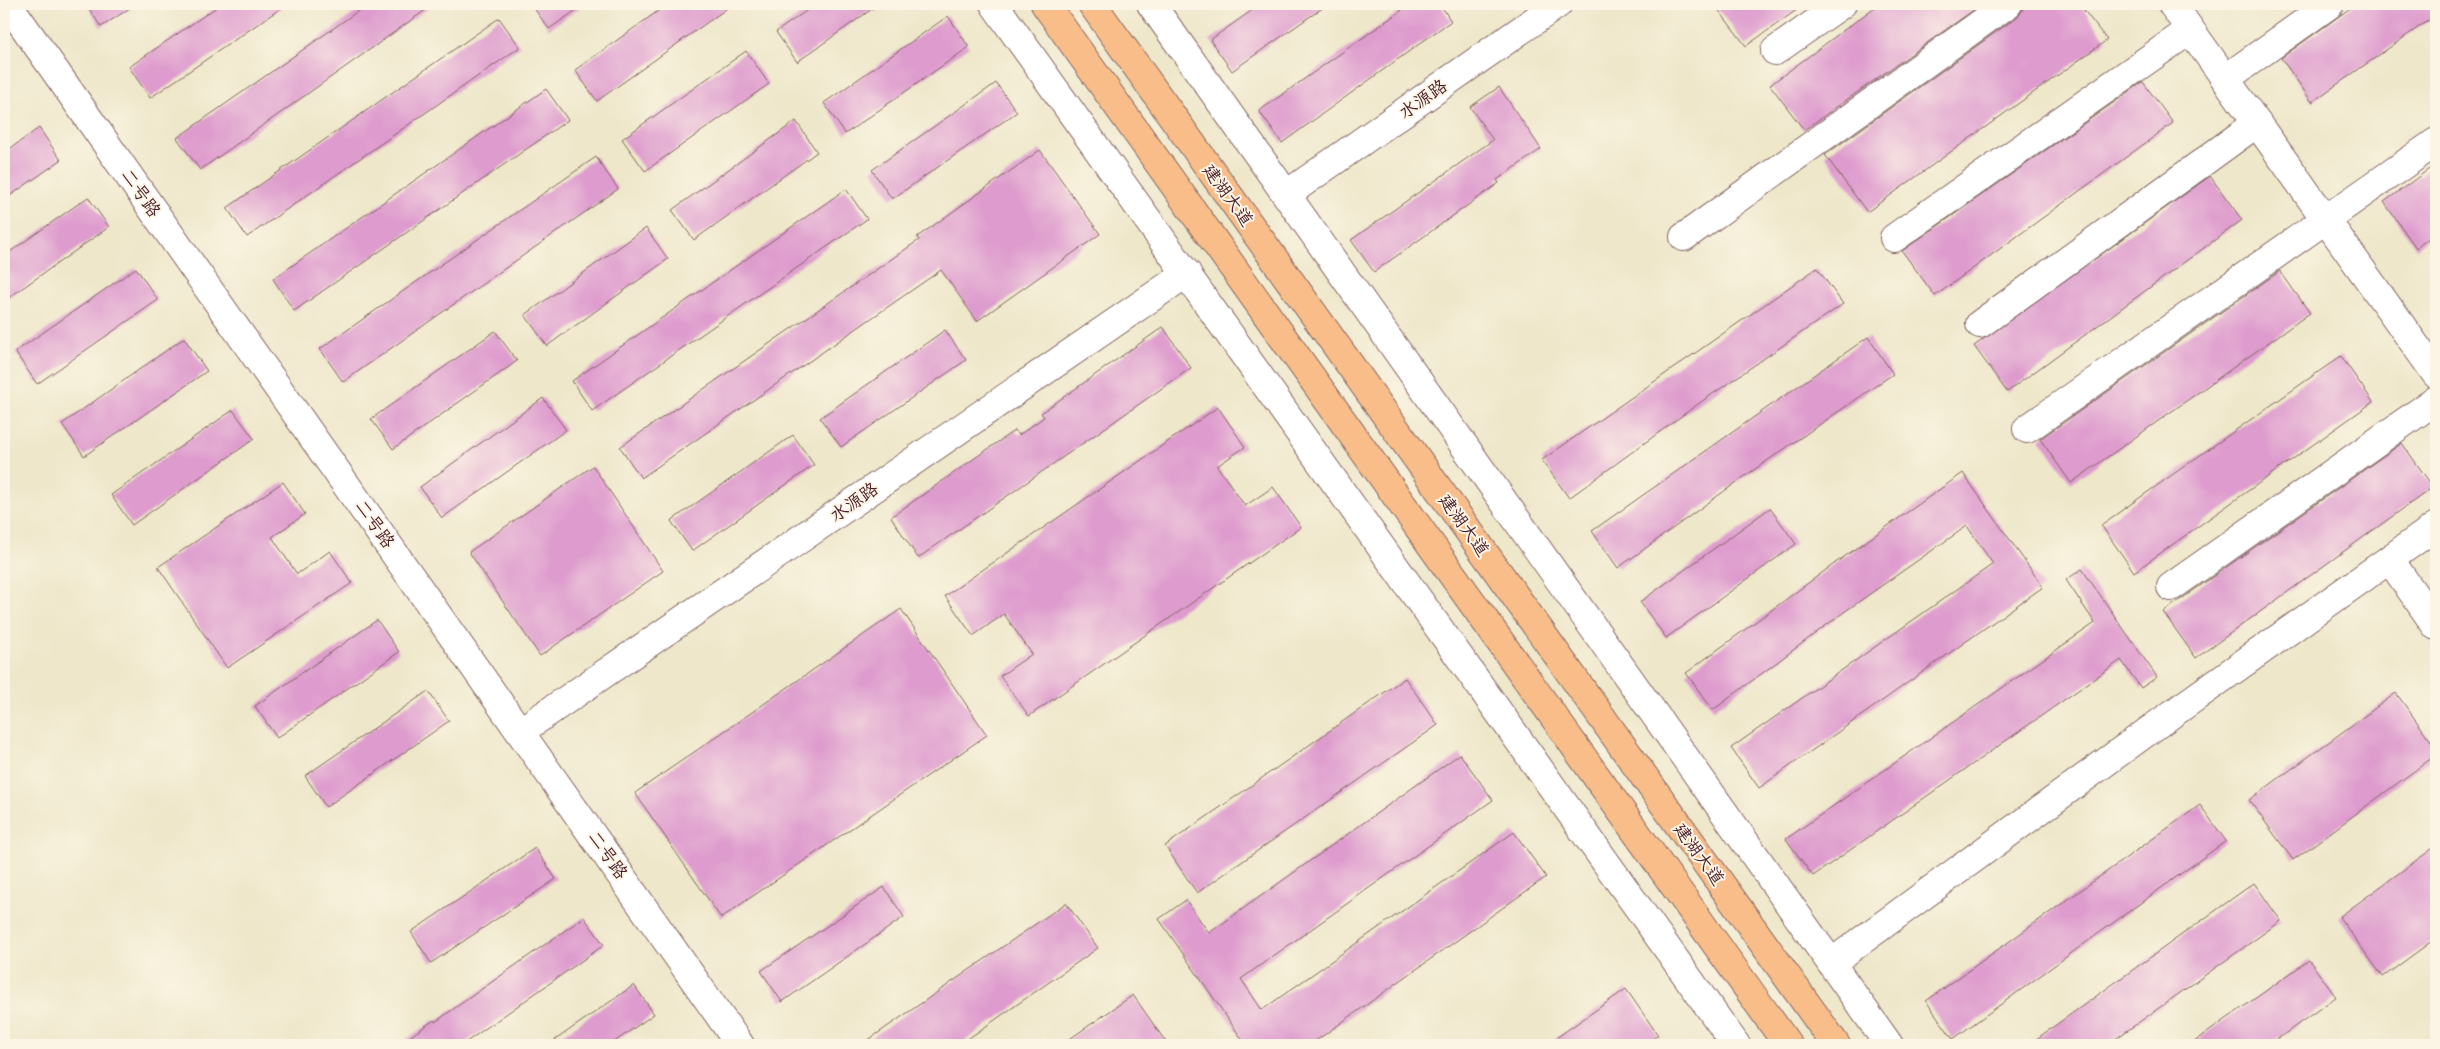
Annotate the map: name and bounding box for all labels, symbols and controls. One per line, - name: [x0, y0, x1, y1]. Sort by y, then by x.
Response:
- street label: 水源路: [1395, 75, 1451, 123]
- street label: 建湖大道: [1198, 159, 1258, 231]
- street label: 二号路: [117, 165, 165, 221]
- street label: 水源路: [826, 478, 882, 526]
- street label: 建湖大道: [1434, 489, 1494, 561]
- street label: 二号路: [351, 496, 399, 552]
- street label: 建湖大道: [1669, 818, 1729, 890]
- street label: 二号路: [584, 827, 632, 883]

